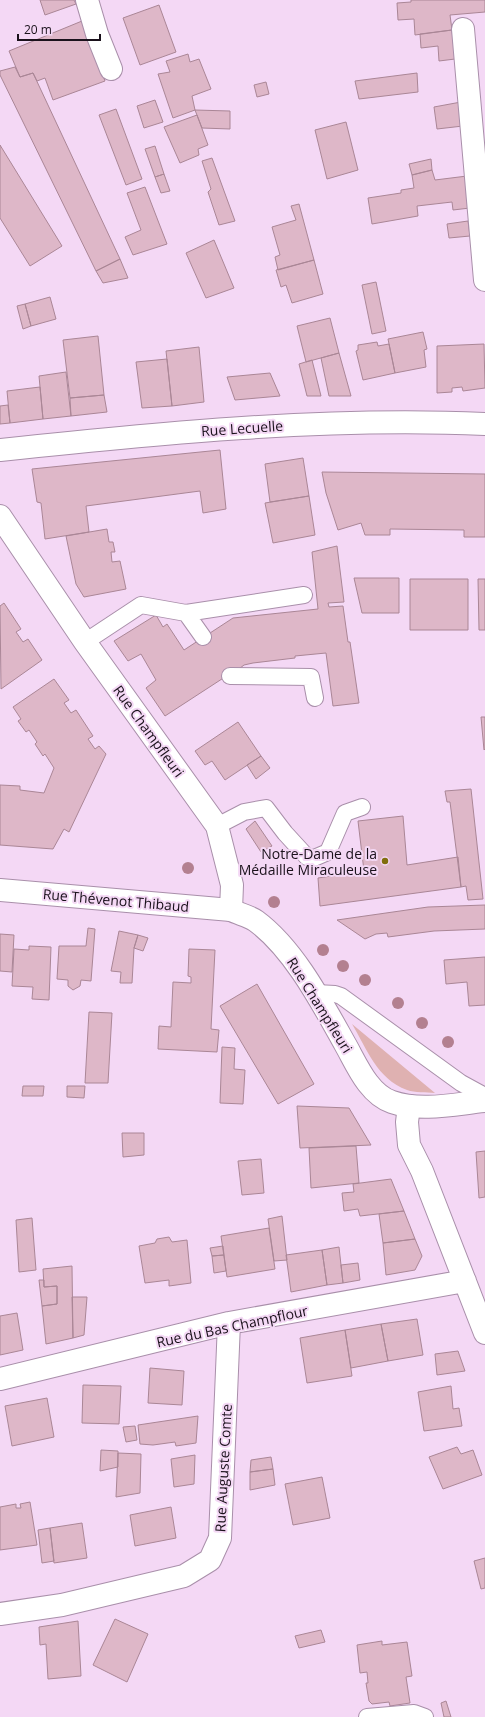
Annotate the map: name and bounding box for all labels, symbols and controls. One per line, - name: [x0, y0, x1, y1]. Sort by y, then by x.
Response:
- scale bar: [18, 16, 100, 42]
- text: 20 m: [24, 21, 52, 38]
- street label: Rue Lecuelle: [200, 416, 284, 440]
- street label: Rue Champfleuri: [109, 681, 189, 781]
- place label: Notre-Dame de la Médaille Miraculeuse: [239, 844, 377, 879]
- marker: Notre-Dame de la Médaille Miraculeuse: [380, 856, 390, 866]
- street label: Rue Thévenot Thibaud: [42, 884, 190, 916]
- street label: Rue Champfleuri: [283, 954, 357, 1056]
- street label: Rue du Bas Champflour: [155, 1301, 310, 1351]
- street label: Rue Auguste Comte: [210, 1403, 236, 1533]

